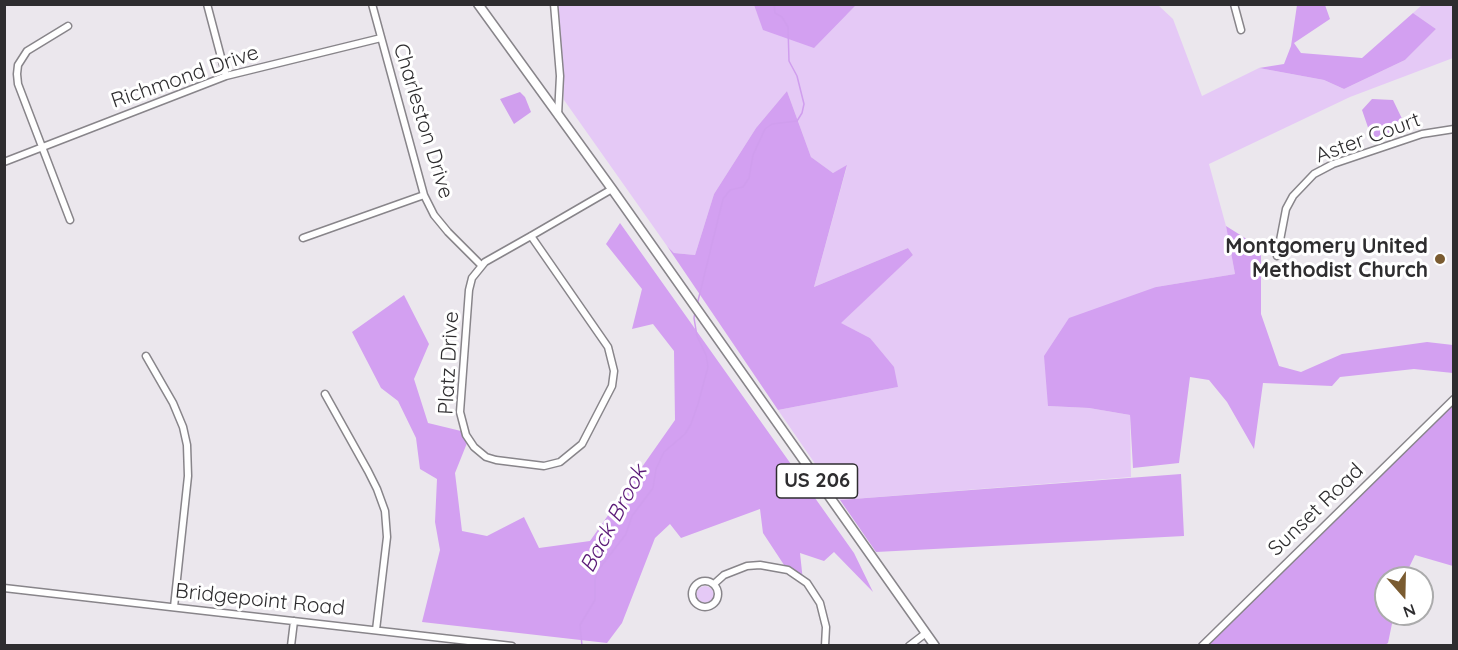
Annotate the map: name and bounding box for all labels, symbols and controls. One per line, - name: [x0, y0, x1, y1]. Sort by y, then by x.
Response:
- street label: Richmond Drive: [108, 40, 262, 114]
- street label: Charleston Drive: [387, 40, 459, 202]
- street label: Aster Court: [1312, 107, 1424, 169]
- place label: Montgomery United Methodist Church: [1225, 234, 1428, 284]
- marker: Montgomery United Methodist Church: [1433, 252, 1447, 266]
- street label: Platz Drive: [434, 311, 464, 415]
- street label: Sunset Road: [1263, 458, 1369, 562]
- water label: Back Brook: [575, 461, 653, 577]
- road number: US 206: [776, 464, 858, 498]
- north arrow: [1374, 566, 1434, 626]
- street label: Bridgepoint Road: [174, 579, 346, 621]
- text: N: [1401, 600, 1418, 622]

